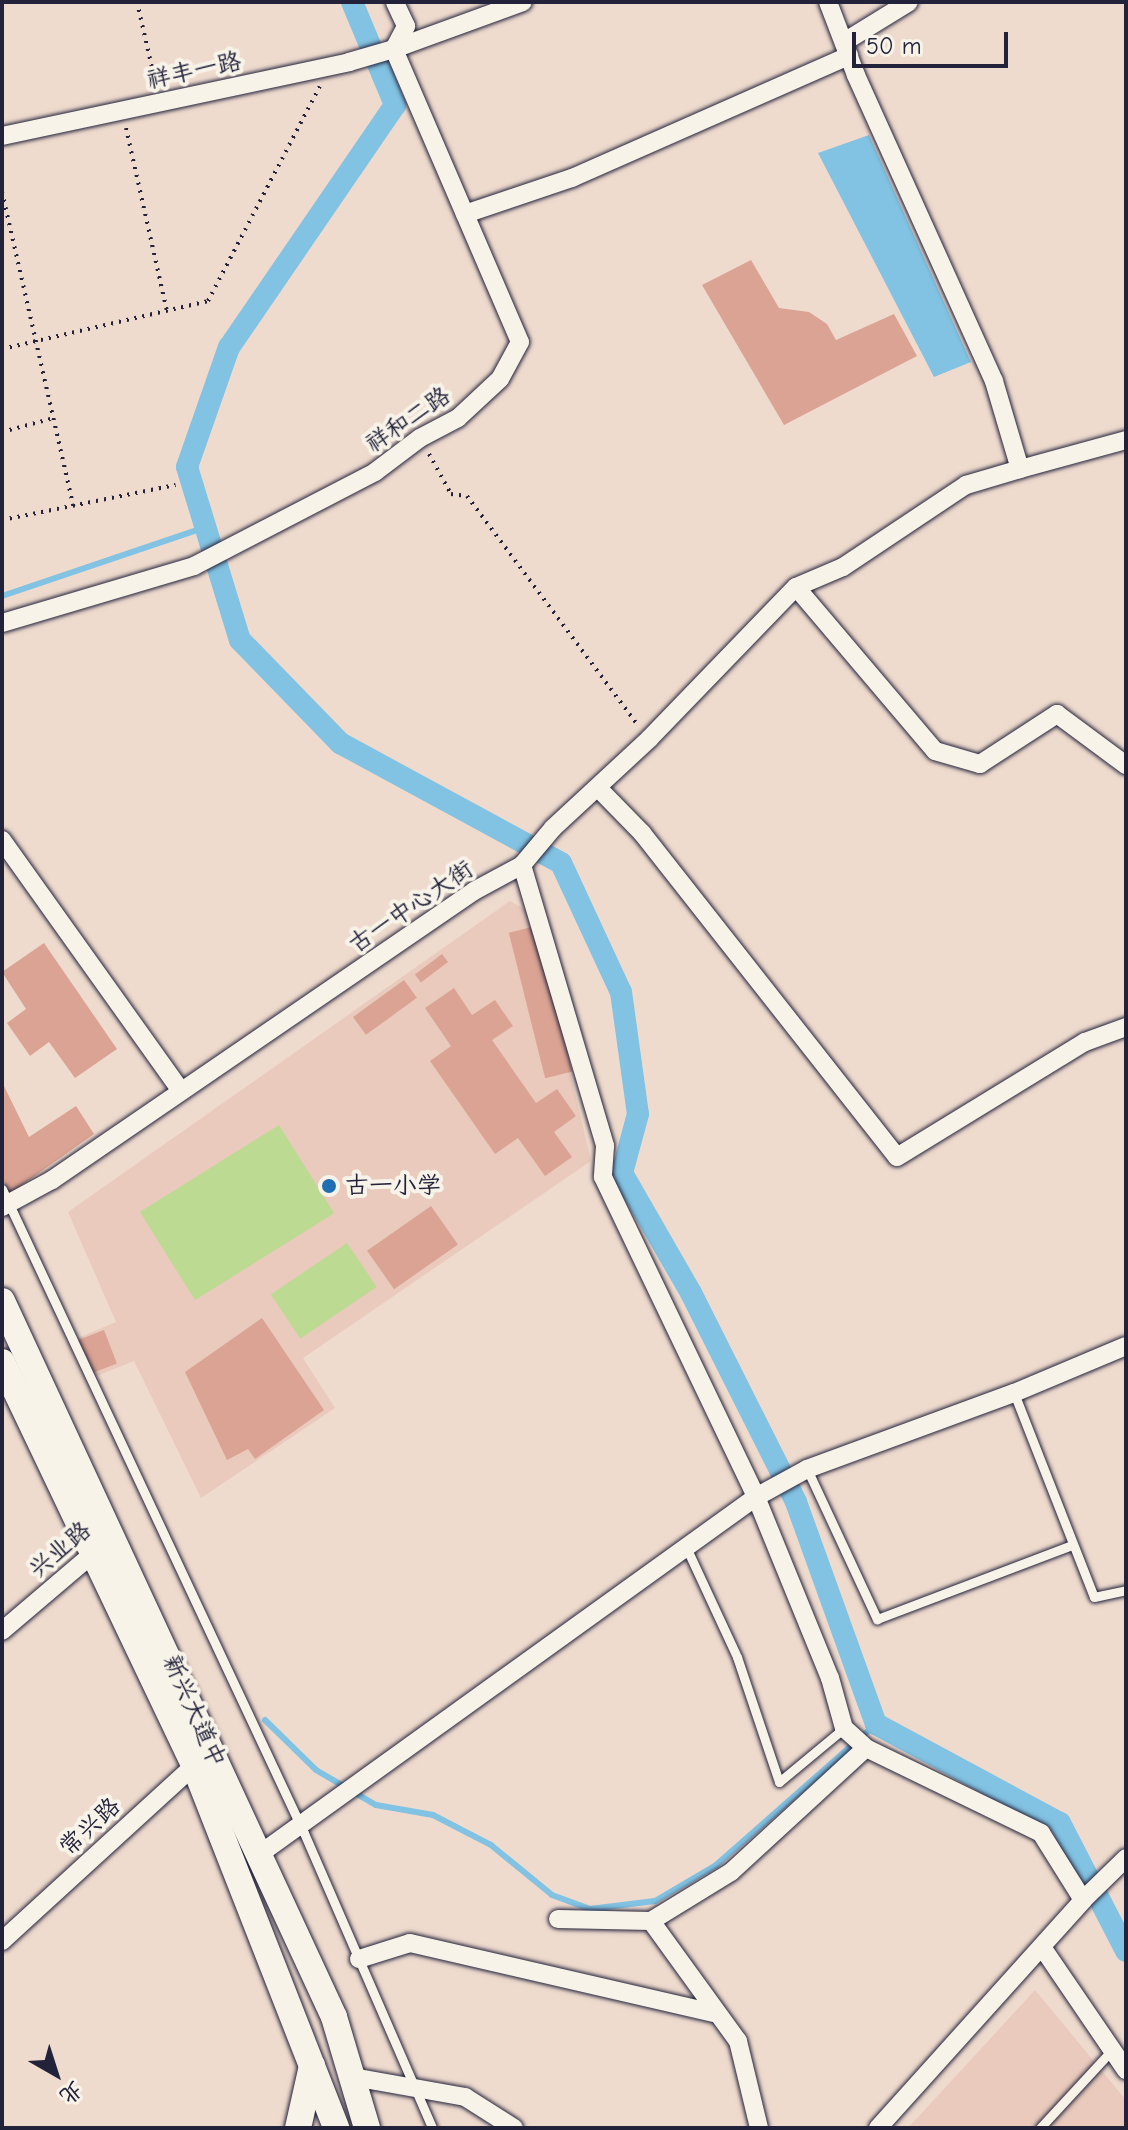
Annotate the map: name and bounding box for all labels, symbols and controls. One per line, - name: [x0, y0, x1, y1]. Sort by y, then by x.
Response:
- scale bar: [856, 16, 1012, 66]
- text: 50 m: [866, 32, 922, 60]
- street label: 祥丰一路: [144, 47, 244, 95]
- street label: 祥和二路: [360, 381, 456, 459]
- street label: 古一中心大街: [343, 855, 479, 959]
- place label: 古一小学: [345, 1172, 441, 1200]
- marker: 古一小学: [320, 1177, 338, 1195]
- street label: 兴业路: [23, 1516, 97, 1584]
- street label: 新兴大道中: [156, 1650, 232, 1772]
- street label: 常兴路: [54, 1792, 126, 1862]
- north arrow: [16, 2034, 96, 2114]
- text: 北: [54, 2076, 88, 2110]

